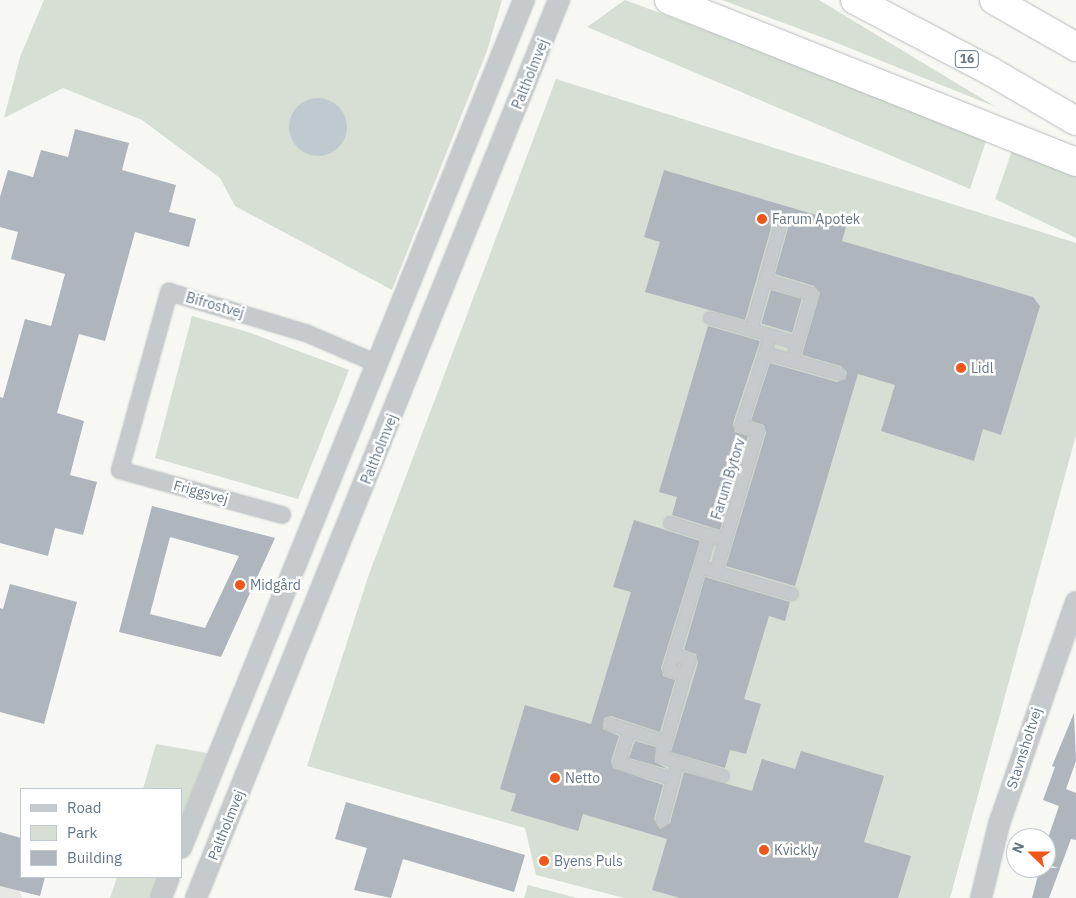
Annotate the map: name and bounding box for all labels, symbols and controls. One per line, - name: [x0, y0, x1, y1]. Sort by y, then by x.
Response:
- street label: Paltholmvej: [508, 36, 552, 112]
- road number: 16: [954, 50, 980, 68]
- place label: Farum Apotek: [772, 211, 860, 227]
- marker: Farum Apotek: [756, 213, 768, 225]
- street label: Bifrostvej: [184, 289, 246, 321]
- place label: Lidl: [971, 360, 993, 376]
- marker: Lidl: [955, 362, 967, 374]
- street label: Paltholmvej: [357, 411, 401, 487]
- street label: Farum Bytorv: [708, 436, 748, 522]
- street label: Friggsvej: [172, 477, 230, 507]
- place label: Midgård: [250, 577, 301, 593]
- marker: Midgård: [234, 579, 246, 591]
- street label: Stavnsholtvej: [1003, 705, 1045, 791]
- place label: Netto: [565, 770, 600, 786]
- marker: Netto: [549, 772, 561, 784]
- street label: Paltholmvej: [204, 787, 248, 863]
- legend: [20, 788, 182, 878]
- text: Road: [67, 798, 102, 817]
- text: Park: [67, 823, 97, 842]
- north arrow: [1006, 828, 1056, 878]
- text: N: [1008, 840, 1028, 856]
- place label: Kvickly: [774, 842, 818, 858]
- marker: Kvickly: [758, 844, 770, 856]
- text: Building: [67, 848, 122, 867]
- place label: Byens Puls: [554, 853, 623, 869]
- marker: Byens Puls: [538, 855, 550, 867]

